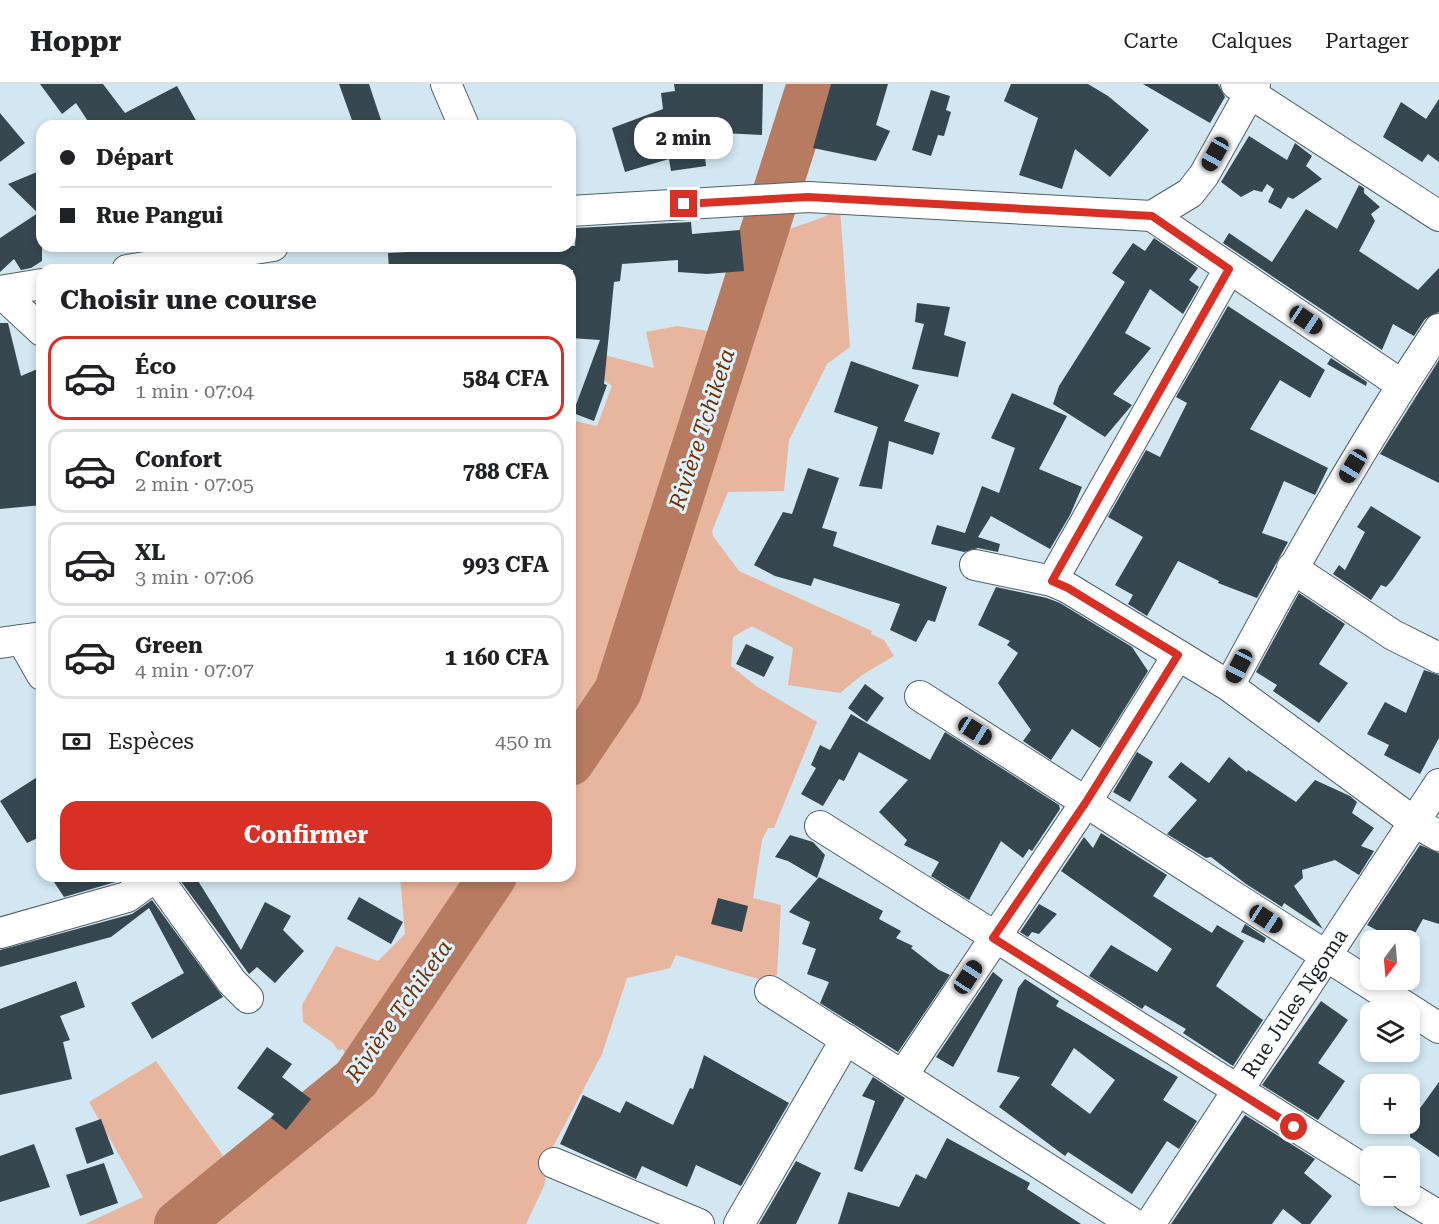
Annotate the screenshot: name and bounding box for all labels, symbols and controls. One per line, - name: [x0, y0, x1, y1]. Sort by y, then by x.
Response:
- text: Hoppr: [30, 25, 121, 58]
- text: Carte: [1124, 29, 1178, 53]
- text: Calques: [1211, 29, 1292, 53]
- text: Partager: [1325, 29, 1409, 53]
- callout: 2 min: [634, 117, 734, 159]
- text: 2 min: [656, 126, 711, 150]
- car: [1198, 134, 1232, 174]
- text: Départ: [96, 145, 173, 170]
- route end: [670, 190, 697, 217]
- text: Rue Pangui: [96, 203, 223, 228]
- text: Choisir une course: [60, 284, 317, 316]
- car: [1286, 302, 1326, 338]
- water label: Rivière Tchiketa: [664, 346, 740, 513]
- icon: car: [63, 351, 117, 405]
- text: Éco: [135, 354, 176, 379]
- text: 584 CFA: [463, 366, 549, 391]
- text: 1 min · 07:04: [135, 379, 254, 403]
- icon: car: [63, 444, 117, 498]
- car: [1336, 446, 1370, 486]
- text: Confort: [135, 447, 222, 472]
- text: 788 CFA: [463, 459, 549, 484]
- text: 2 min · 07:05: [135, 472, 254, 496]
- icon: car: [63, 537, 117, 591]
- text: XL: [135, 540, 165, 565]
- text: 993 CFA: [463, 552, 549, 577]
- text: 3 min · 07:06: [135, 565, 254, 589]
- icon: car: [63, 630, 117, 684]
- text: Green: [135, 633, 203, 658]
- text: 1 160 CFA: [445, 645, 549, 670]
- car: [1223, 646, 1255, 686]
- text: 4 min · 07:07: [135, 658, 254, 682]
- car: [955, 714, 995, 748]
- icon: cash: [60, 725, 93, 758]
- text: Espèces: [108, 729, 194, 754]
- text: 450 m: [495, 729, 552, 753]
- button: Confirmer: [60, 801, 552, 870]
- car: [1246, 902, 1286, 936]
- street label: Rue Jules Ngoma: [1237, 924, 1353, 1082]
- north arrow: [1360, 930, 1420, 990]
- map controls: [1360, 930, 1420, 1206]
- water label: Rivière Tchiketa: [340, 936, 457, 1087]
- car: [951, 957, 985, 997]
- button: layers: [1360, 1002, 1420, 1062]
- button: +: [1360, 1074, 1420, 1134]
- route start: [1280, 1113, 1307, 1140]
- button: −: [1360, 1146, 1420, 1206]

